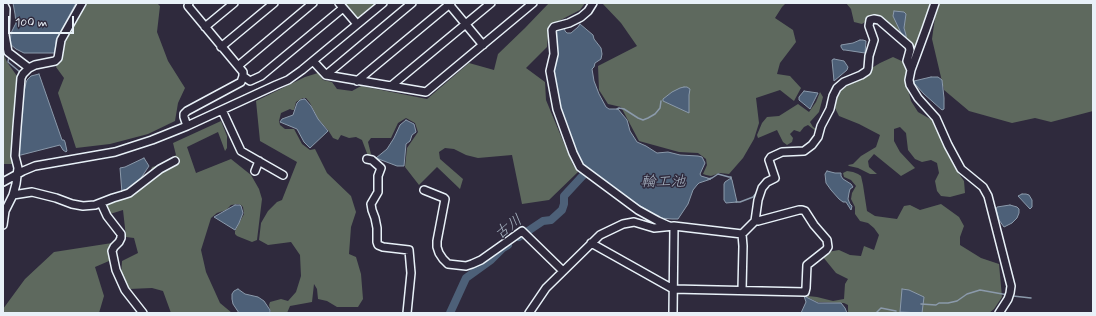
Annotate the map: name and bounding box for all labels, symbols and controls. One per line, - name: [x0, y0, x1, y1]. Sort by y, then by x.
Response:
- scale bar: [10, 8, 76, 34]
- text: 100 m: [15, 15, 47, 31]
- water label: 輪工池: [641, 174, 685, 192]
- water label: 古川: [492, 212, 526, 244]

